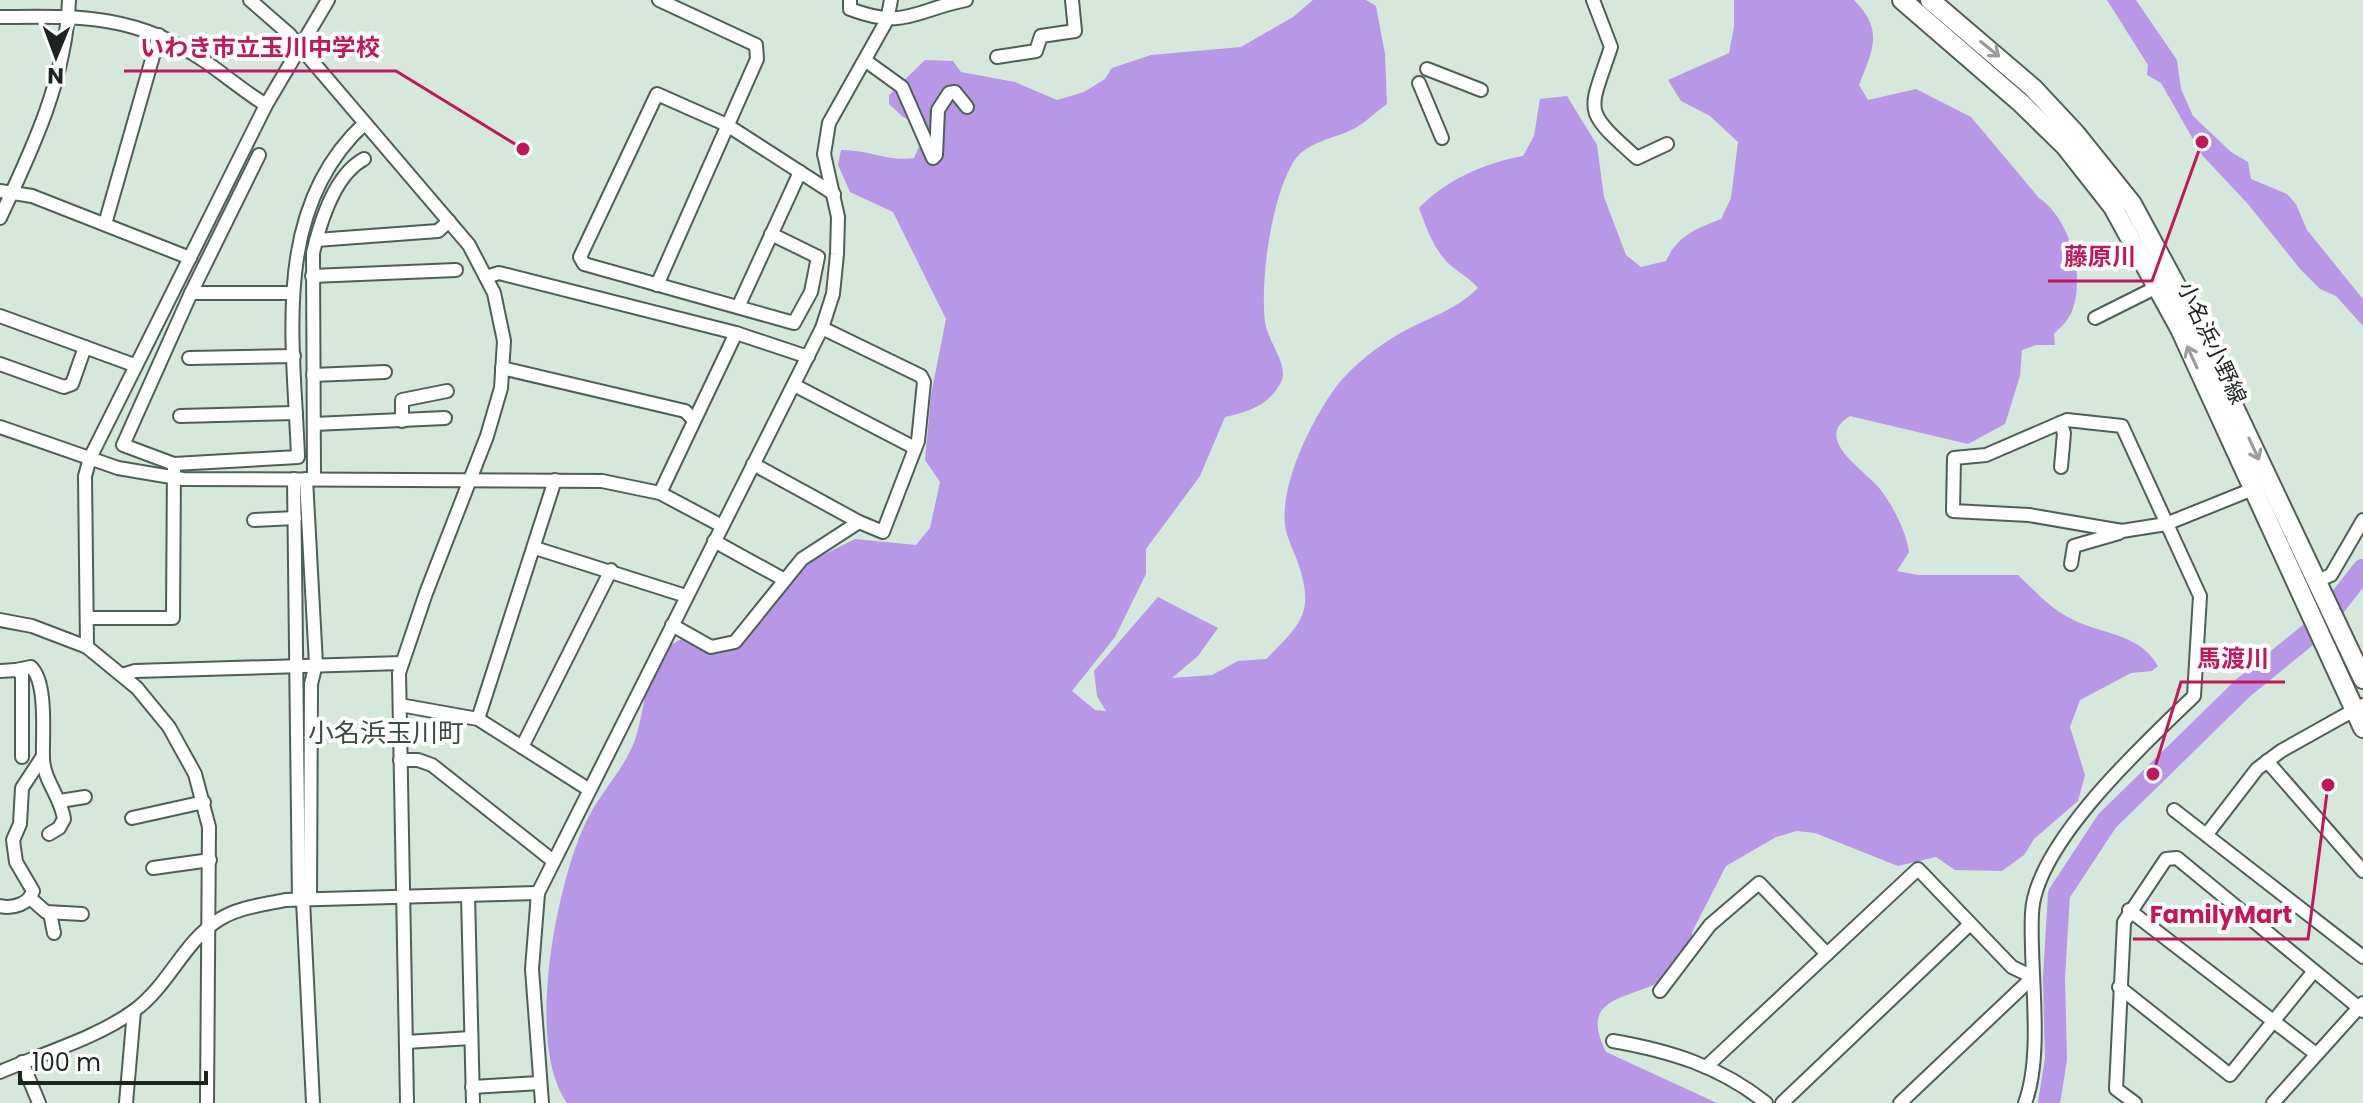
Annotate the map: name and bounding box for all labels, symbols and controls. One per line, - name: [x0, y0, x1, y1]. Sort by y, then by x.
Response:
- north arrow: [16, 16, 96, 96]
- callout: いわき市立玉川中学校: [124, 23, 396, 71]
- text: いわき市立玉川中学校: [140, 31, 380, 64]
- one-way arrow: [1979, 40, 2000, 58]
- text: N: [47, 60, 64, 91]
- callout: 藤原川: [2048, 233, 2152, 281]
- text: 藤原川: [2064, 240, 2136, 273]
- street label: 小名浜小野線: [2170, 277, 2254, 409]
- one-way arrow: [2184, 345, 2199, 370]
- one-way arrow: [2247, 437, 2262, 461]
- callout: 馬渡川: [2181, 634, 2285, 682]
- text: 馬渡川: [2197, 642, 2269, 675]
- district label: 小名浜玉川町: [308, 715, 464, 751]
- callout: FamilyMart: [2133, 891, 2308, 939]
- text: FamilyMart: [2150, 898, 2292, 931]
- scale bar: [20, 1035, 206, 1085]
- text: 100 m: [32, 1046, 101, 1079]

